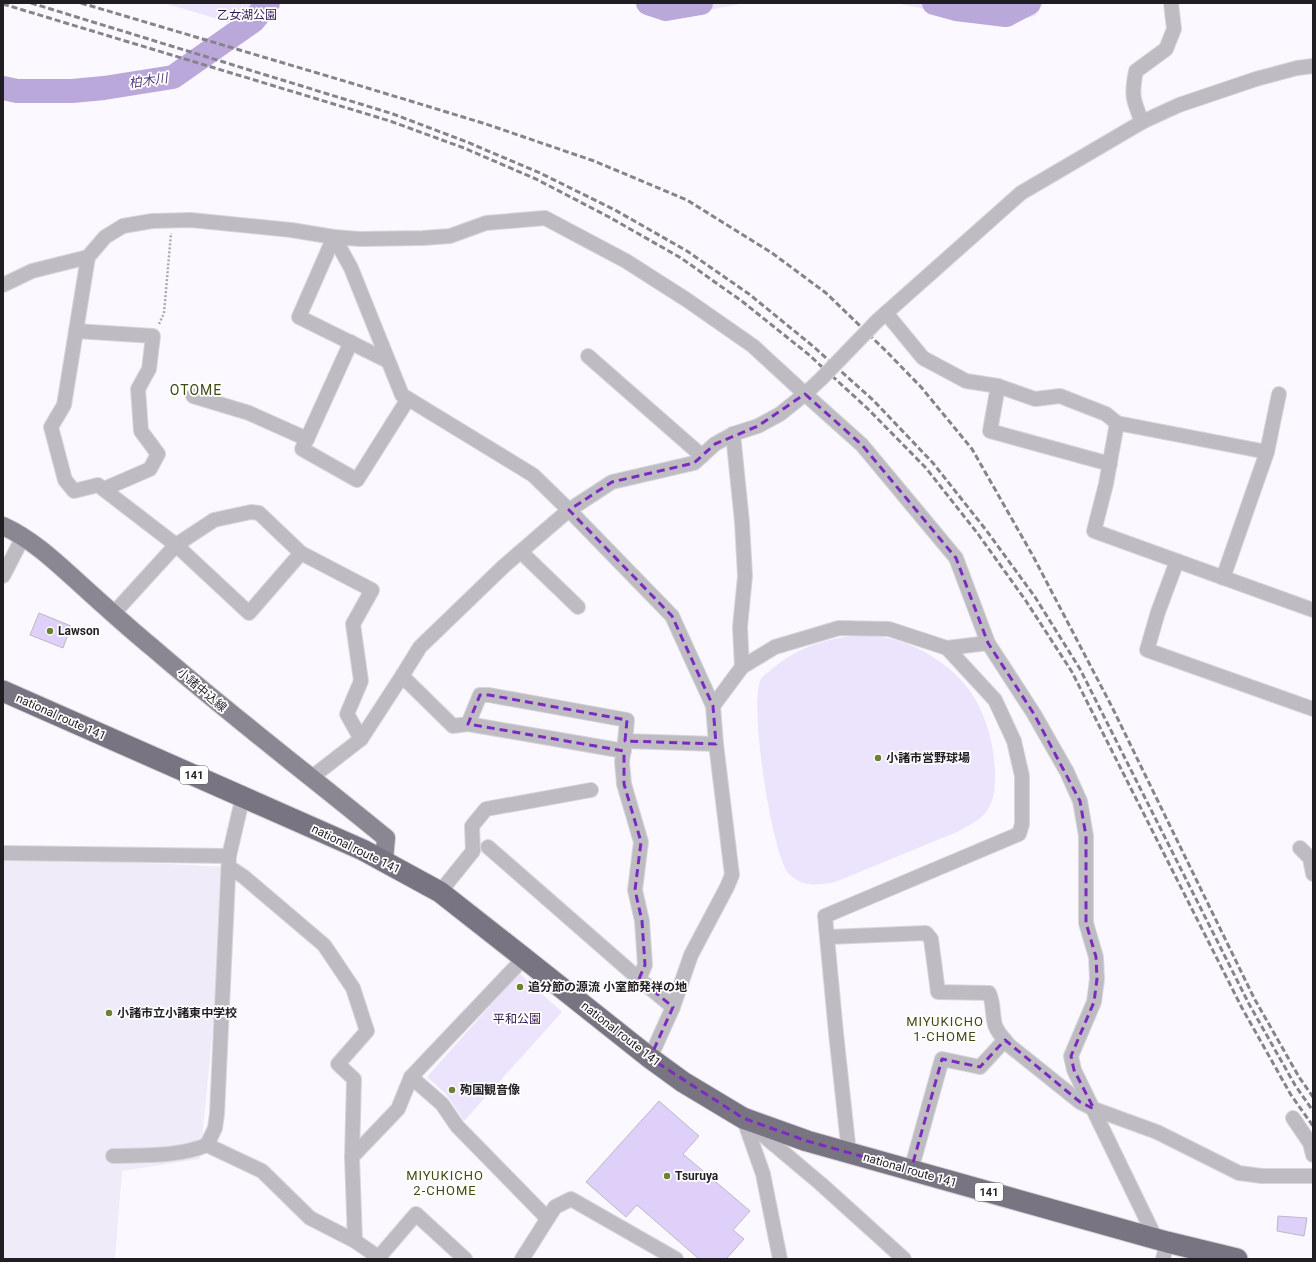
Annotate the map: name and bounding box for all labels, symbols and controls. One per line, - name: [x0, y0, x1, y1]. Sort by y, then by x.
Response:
- park label: 乙女湖公園: [217, 8, 277, 22]
- water label: 柏木川: [128, 70, 170, 91]
- district label: OTOME: [170, 382, 222, 398]
- place label: Lawson: [58, 624, 100, 638]
- marker: Lawson: [45, 626, 55, 636]
- street label: 小諸中込線: [175, 665, 229, 715]
- street label: national route 141: [14, 691, 108, 743]
- place label: 小諸市営野球場: [886, 751, 970, 765]
- marker: 小諸市営野球場: [873, 753, 883, 763]
- road number: 141: [180, 766, 208, 784]
- street label: national route 141: [309, 821, 403, 877]
- place label: 追分節の源流 小室節発祥の地: [528, 980, 687, 994]
- marker: 追分節の源流 小室節発祥の地: [515, 982, 525, 992]
- street label: national route 141: [579, 999, 663, 1069]
- place label: 小諸市立小諸東中学校: [117, 1006, 237, 1020]
- marker: 小諸市立小諸東中学校: [104, 1008, 114, 1018]
- park label: 平和公園: [493, 1012, 541, 1026]
- district label: MIYUKICHO 1-CHOME: [906, 1014, 984, 1044]
- place label: 殉国観音像: [460, 1083, 520, 1097]
- marker: 殉国観音像: [447, 1085, 457, 1095]
- street label: national route 141: [862, 1150, 958, 1190]
- district label: MIYUKICHO 2-CHOME: [406, 1168, 484, 1198]
- place label: Tsuruya: [675, 1169, 719, 1183]
- marker: Tsuruya: [662, 1171, 672, 1181]
- road number: 141: [975, 1183, 1003, 1201]

